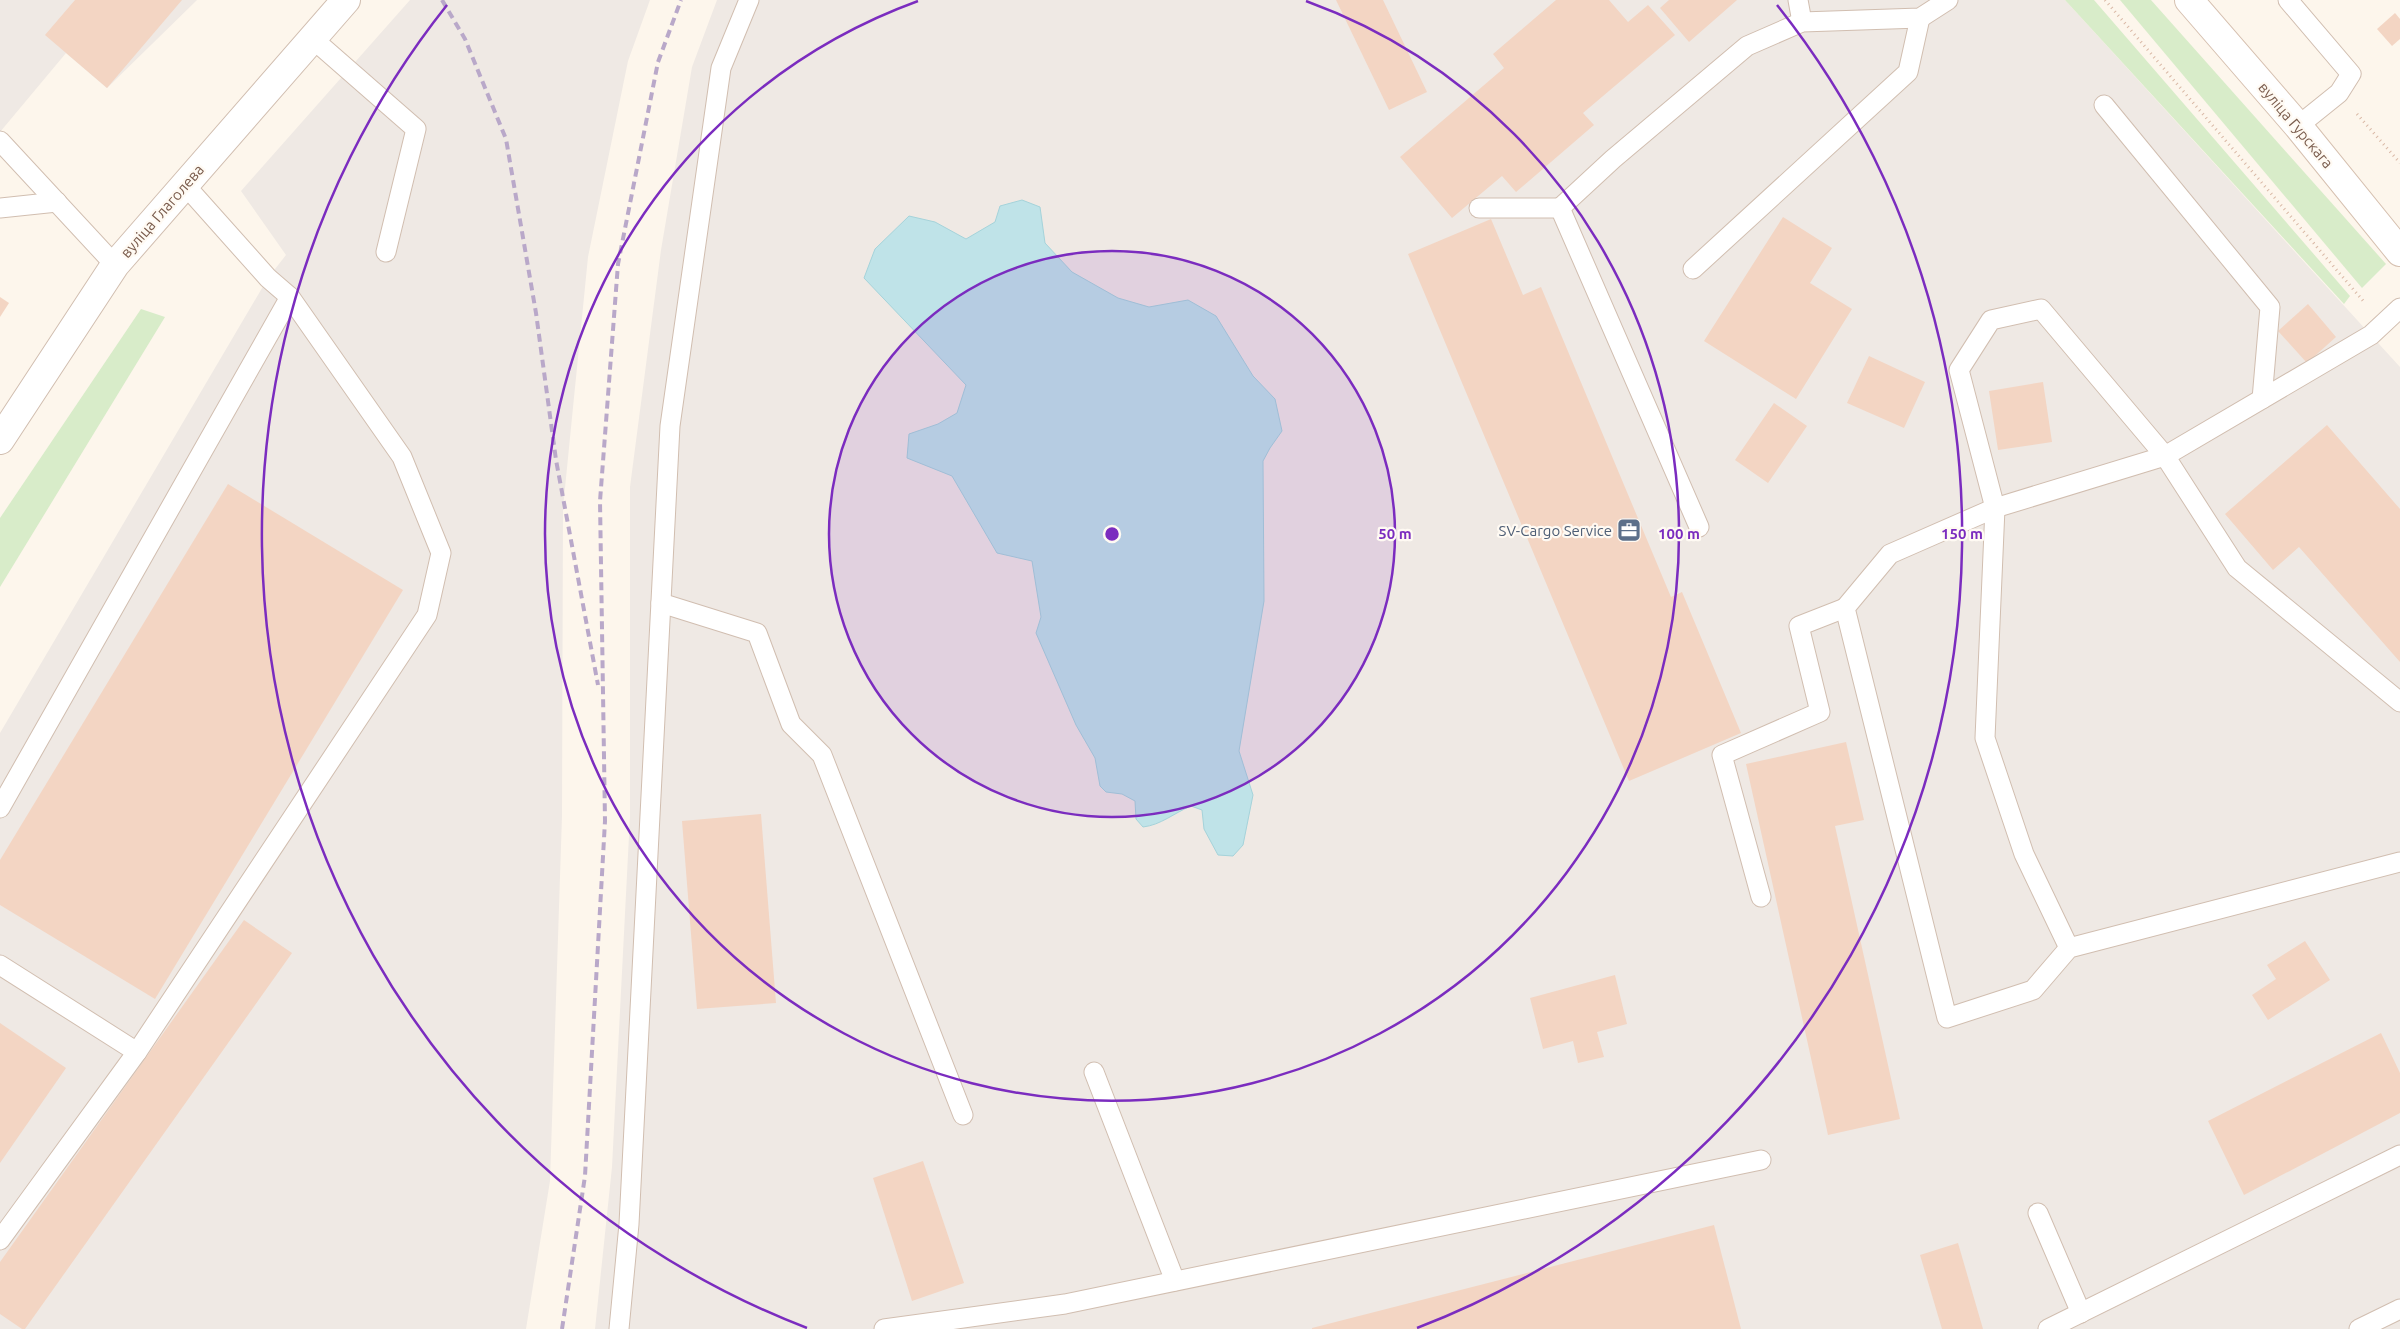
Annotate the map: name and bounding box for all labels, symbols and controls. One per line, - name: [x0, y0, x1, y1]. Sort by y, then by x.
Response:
- street label: вуліца Гурскага: [2255, 79, 2337, 171]
- street label: вуліца Глаголева: [117, 161, 207, 261]
- office icon: SV-Cargo Service: [1616, 517, 1642, 543]
- place label: SV-Cargo Service: [1499, 522, 1612, 539]
- centre of rings: [1103, 525, 1121, 543]
- text: 50 m: [1378, 525, 1412, 542]
- text: 100 m: [1658, 525, 1700, 542]
- text: 150 m: [1941, 525, 1983, 542]

